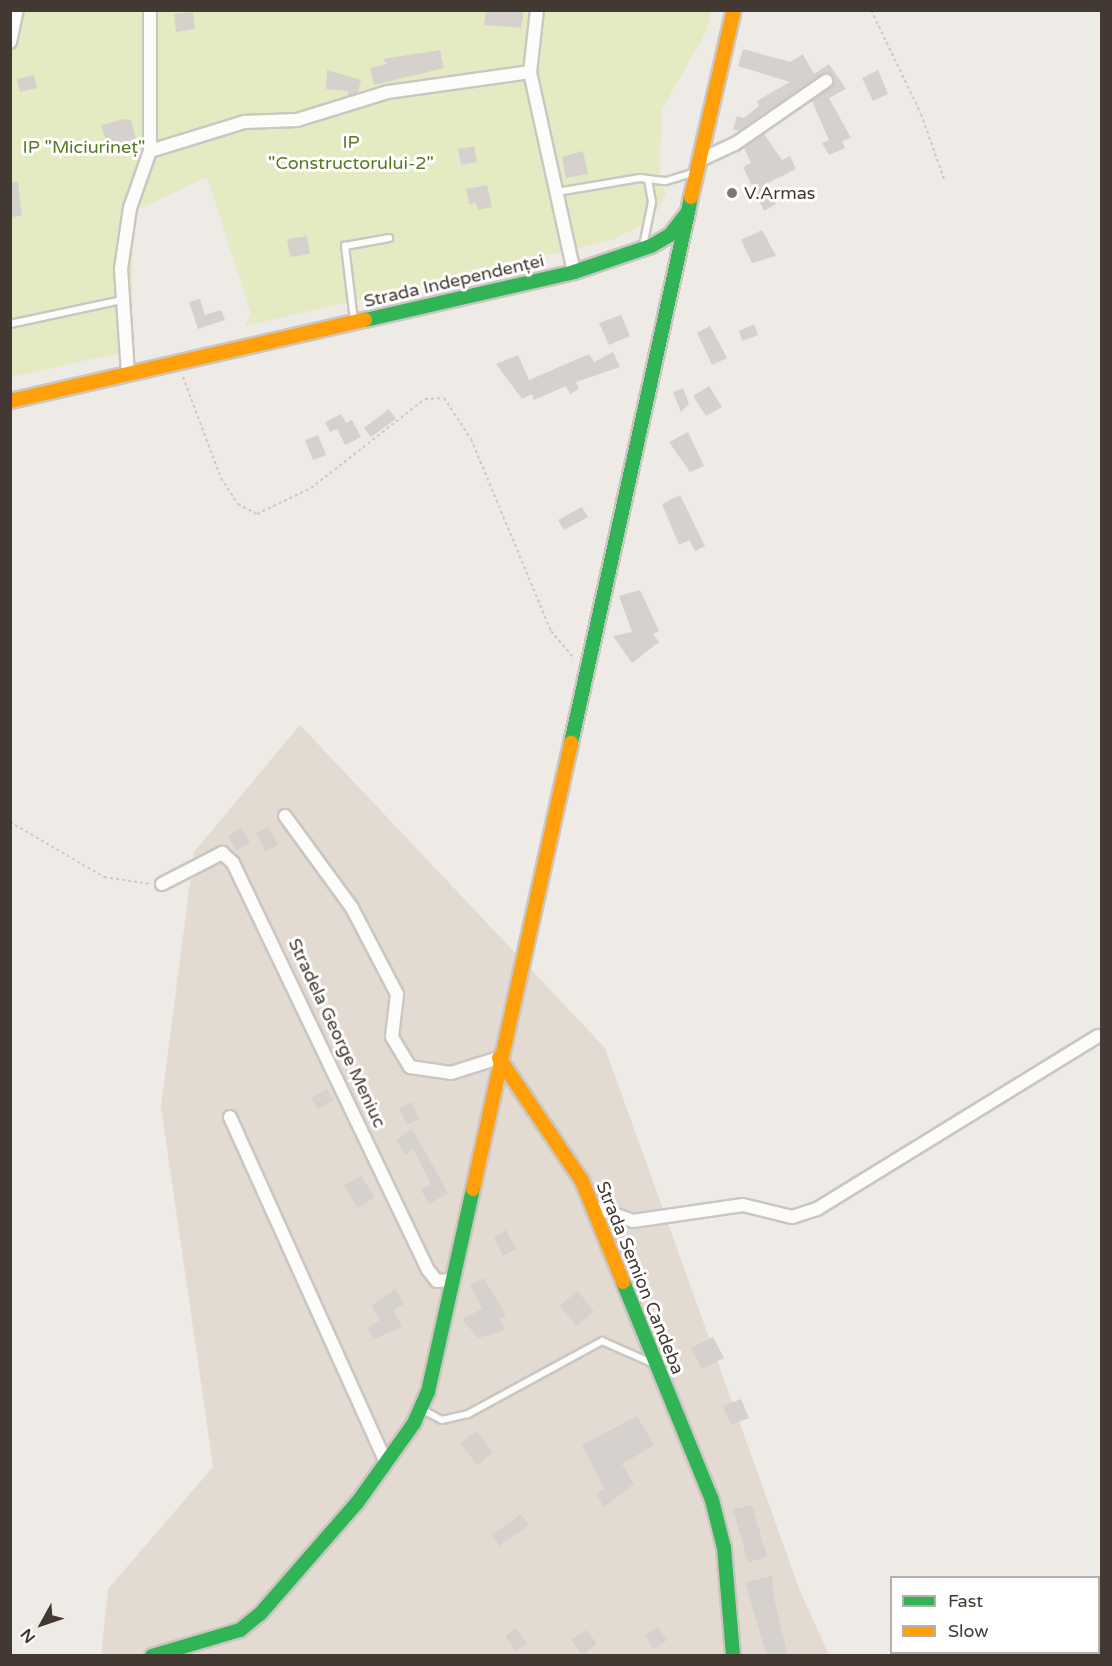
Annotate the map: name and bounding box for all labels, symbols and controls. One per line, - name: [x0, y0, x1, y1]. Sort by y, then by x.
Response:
- park label: IP "Constructorului-2": [268, 132, 434, 174]
- park label: IP "Miciurineț": [23, 136, 145, 158]
- place label: V.Armas: [744, 182, 815, 204]
- marker: V.Armas: [725, 186, 739, 200]
- street label: Strada Independenței: [362, 250, 546, 312]
- street label: Stradela George Meniuc: [284, 935, 390, 1131]
- street label: Strada Semion Candeba: [591, 1178, 689, 1378]
- legend: [890, 1576, 1100, 1654]
- text: Fast: [948, 1590, 983, 1612]
- north arrow: [12, 1594, 72, 1654]
- text: Slow: [948, 1620, 989, 1642]
- text: N: [16, 1624, 40, 1647]

